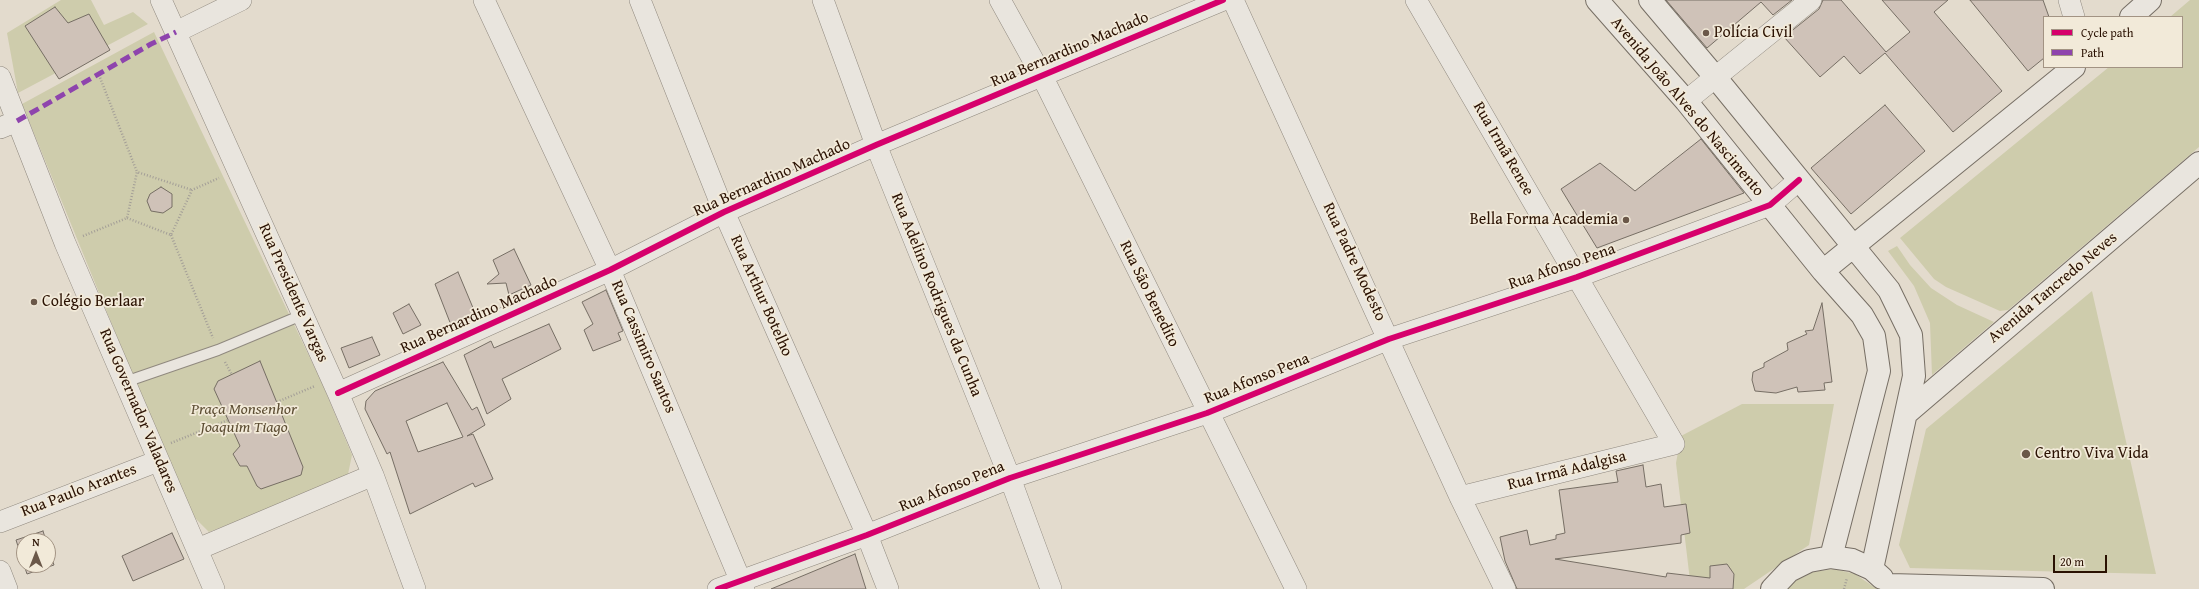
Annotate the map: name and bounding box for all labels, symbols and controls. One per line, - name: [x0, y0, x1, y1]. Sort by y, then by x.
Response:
- street label: Rua Bernardino Machado: [988, 8, 1152, 92]
- street label: Avenida João Alves do Nascimento: [1606, 13, 1768, 201]
- legend: [2043, 16, 2183, 68]
- place label: Polícia Civil: [1714, 23, 1793, 43]
- text: Cycle path: [2081, 24, 2133, 41]
- marker: Polícia Civil: [1701, 28, 1711, 38]
- text: Path: [2081, 44, 2104, 61]
- street label: Rua Irmã Renee: [1468, 99, 1538, 199]
- street label: Rua Bernardino Machado: [691, 135, 853, 221]
- street label: Rua Adelino Rodrigues da Cunha: [886, 190, 986, 400]
- street label: Rua Padre Modesto: [1318, 200, 1390, 324]
- place label: Bella Forma Academia: [1470, 210, 1618, 230]
- marker: Bella Forma Academia: [1621, 215, 1631, 225]
- street label: Rua Presidente Vargas: [254, 221, 332, 365]
- street label: Avenida Tancredo Neves: [1985, 228, 2121, 348]
- street label: Rua Arthur Botelho: [726, 232, 796, 360]
- street label: Rua São Benedito: [1115, 238, 1183, 350]
- street label: Rua Afonso Pena: [1506, 240, 1618, 294]
- street label: Rua Bernardino Machado: [398, 272, 560, 358]
- street label: Rua Cassimiro Santos: [606, 278, 680, 416]
- place label: Colégio Berlaar: [42, 292, 144, 312]
- marker: Colégio Berlaar: [29, 297, 39, 307]
- street label: Rua Governador Valadares: [95, 326, 181, 496]
- street label: Rua Afonso Pena: [1202, 349, 1312, 409]
- park label: Praça Monsenhor Joaquim Tiago: [191, 400, 297, 438]
- place label: Centro Viva Vida: [2035, 444, 2149, 464]
- street label: Rua Irmã Adalgisa: [1506, 447, 1628, 495]
- marker: Centro Viva Vida: [2020, 448, 2032, 460]
- street label: Rua Afonso Pena: [897, 457, 1007, 517]
- street label: Rua Paulo Arantes: [19, 460, 139, 522]
- north arrow: [16, 533, 56, 573]
- text: N: [32, 534, 40, 550]
- scale bar: [2055, 547, 2109, 573]
- text: 20 m: [2060, 553, 2084, 570]

